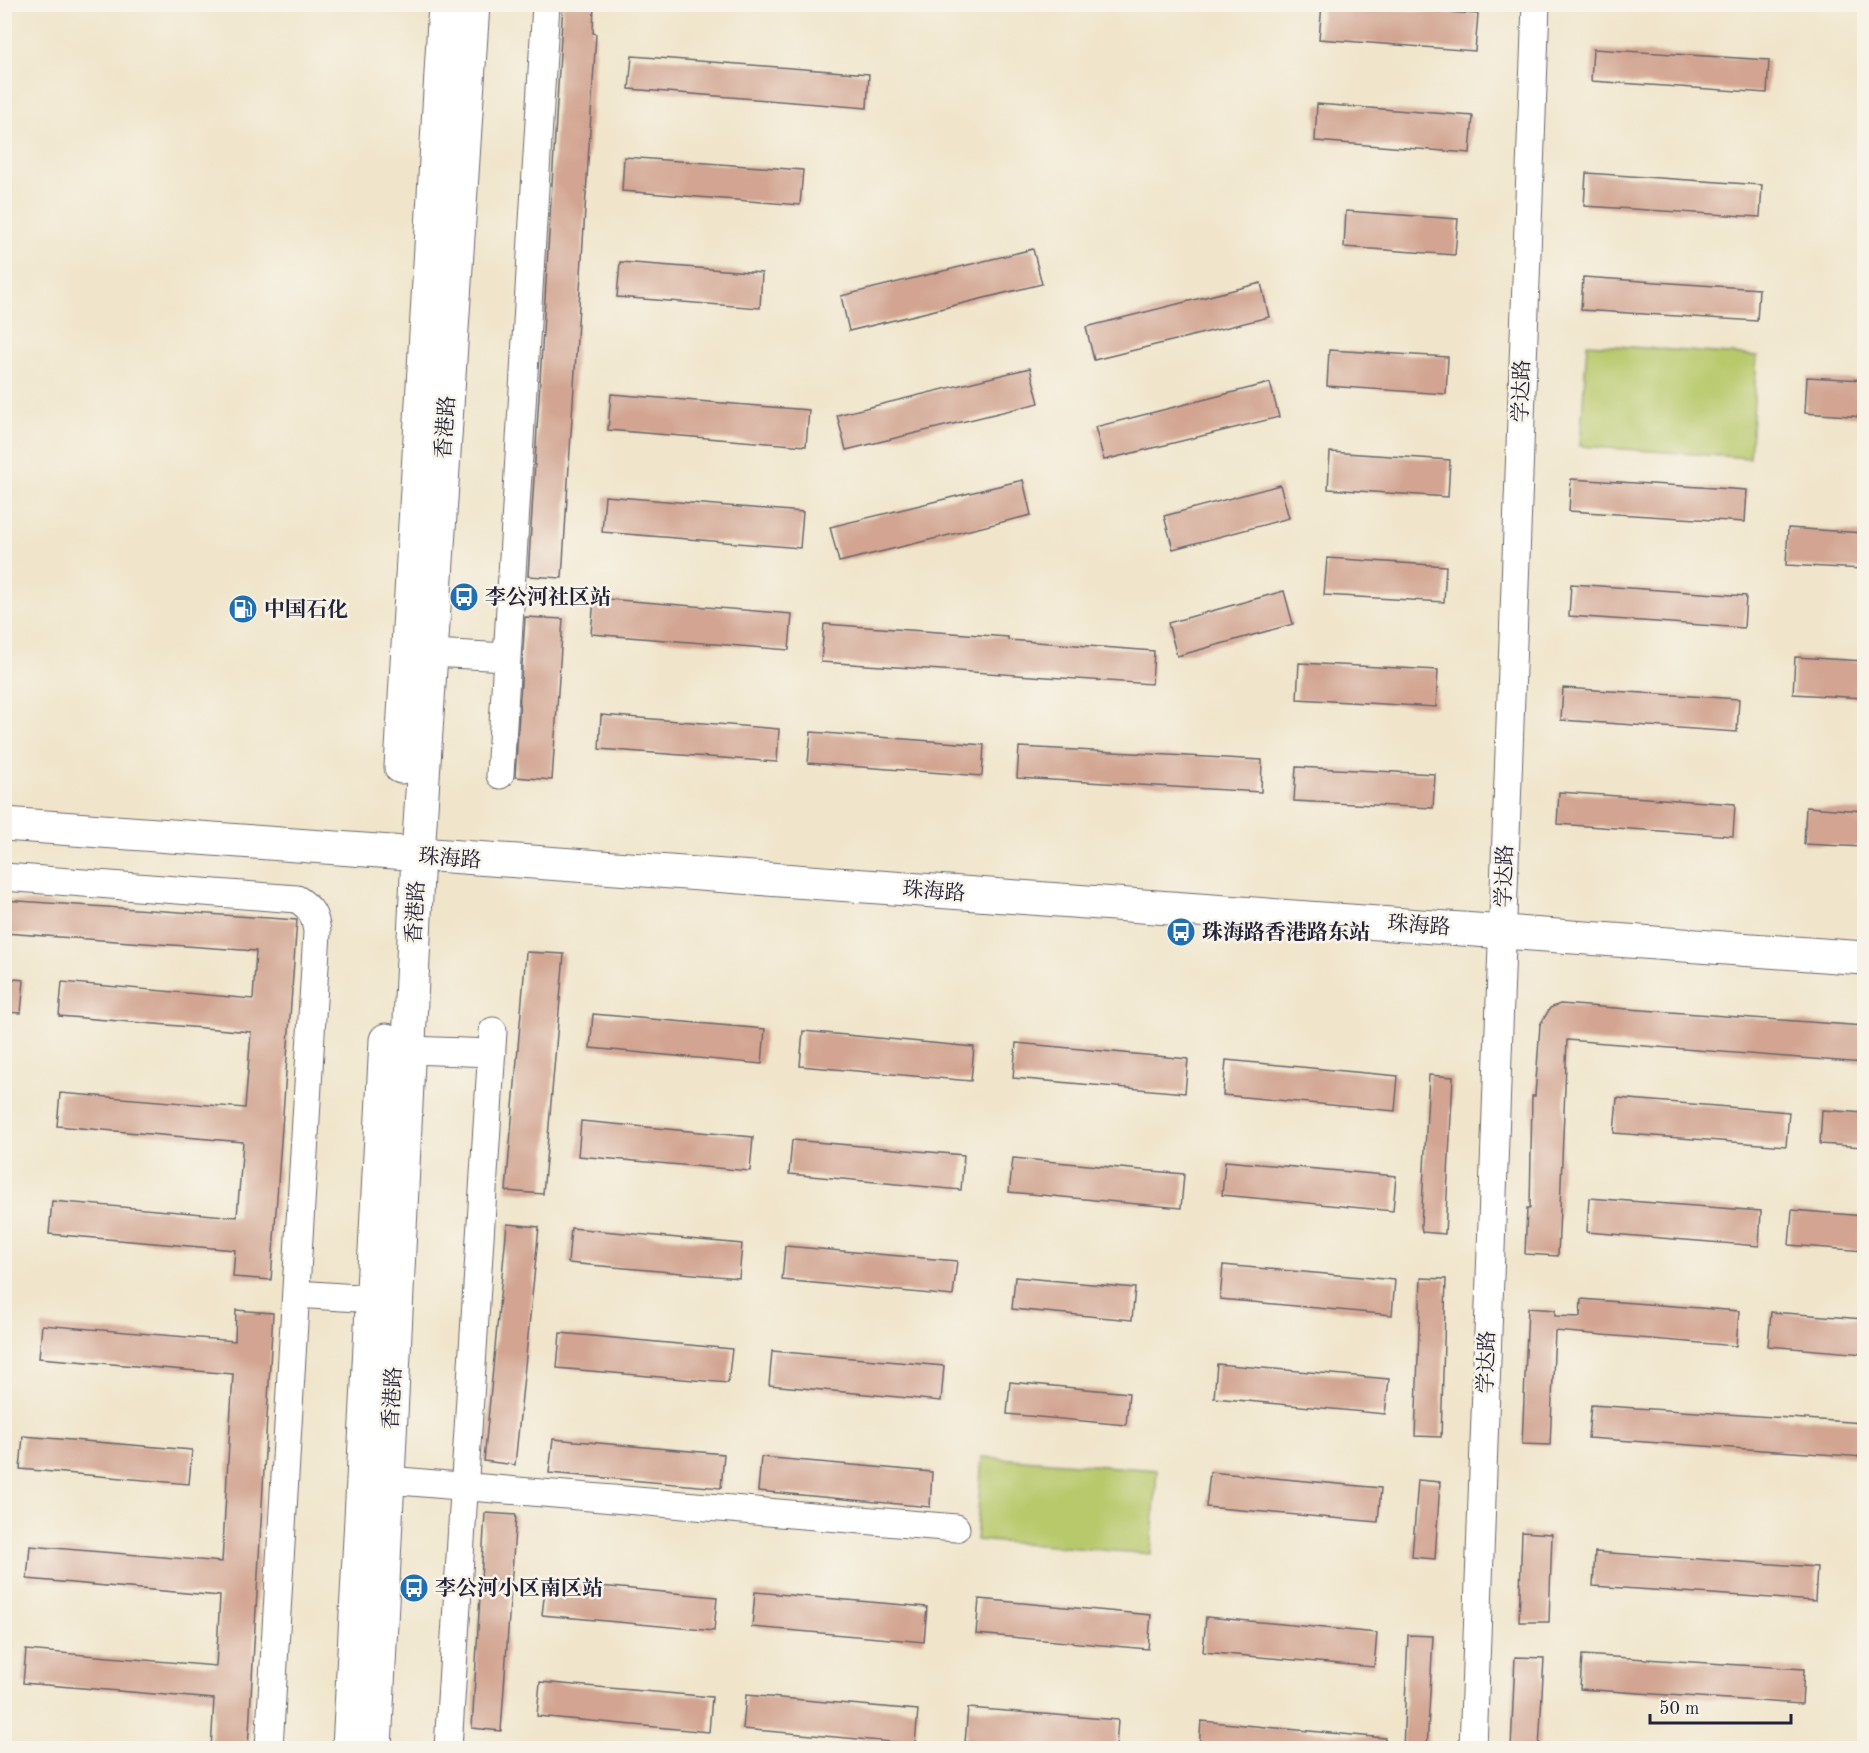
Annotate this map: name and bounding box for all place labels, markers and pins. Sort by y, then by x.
bus stop icon: 李公河社区站 [448,581,480,613]
place label: 李公河社区站 [485,585,611,609]
fuel station icon: 中国石化 [227,593,259,625]
place label: 中国石化 [264,598,348,621]
bus stop icon: 珠海路香港路东站 [1165,916,1197,948]
place label: 珠海路香港路东站 [1202,921,1370,944]
bus stop icon: 李公河小区南区站 [398,1572,430,1604]
place label: 李公河小区南区站 [435,1576,603,1600]

